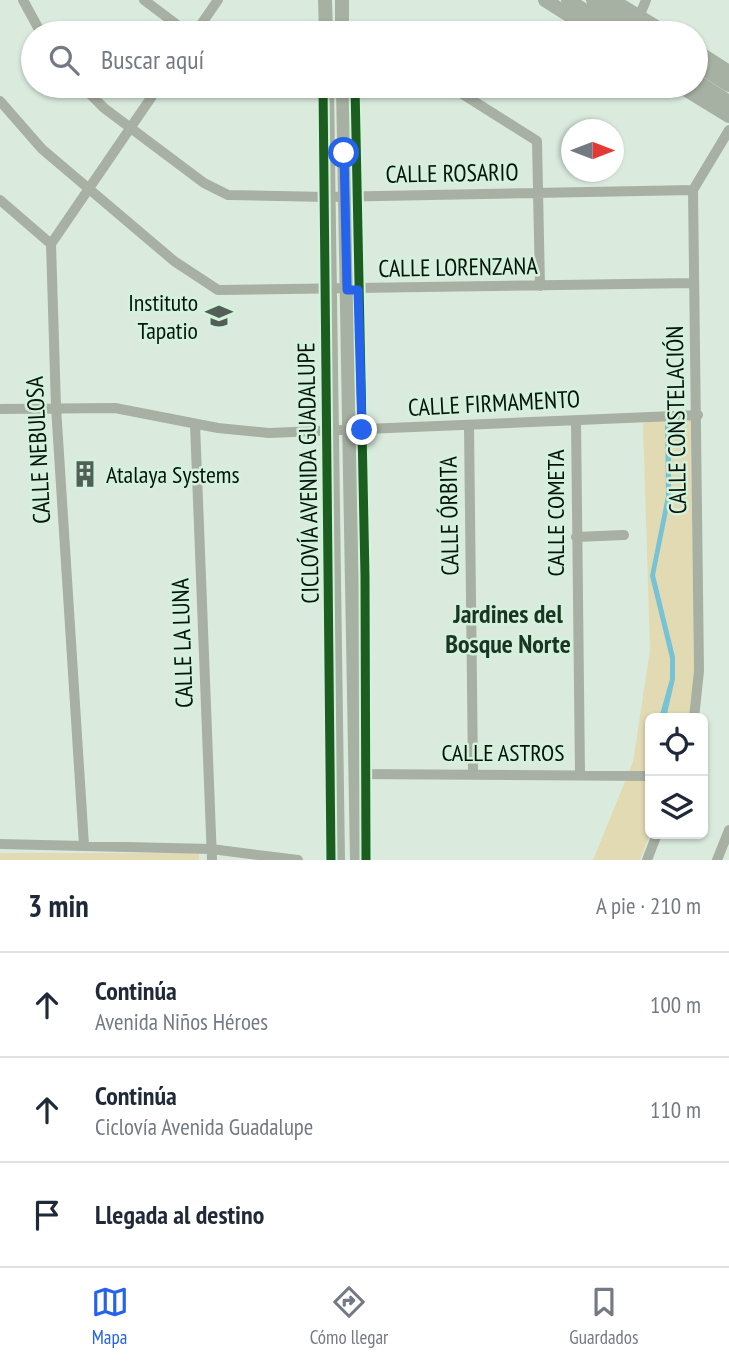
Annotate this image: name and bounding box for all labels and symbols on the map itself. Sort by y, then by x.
north arrow [561,119,624,182]
route start [328,137,359,168]
street label: CALLE ROSARIO [385,156,519,190]
street label: CALLE LORENZANA [378,250,539,284]
place label: Instituto Tapatio [128,287,198,346]
school or university icon: Instituto Tapatio [204,301,234,331]
street label: CALLE CONSTELACIÓN [659,325,693,515]
street label: CICLOVÍA AVENIDA GUADALUPE [290,342,326,604]
street label: CALLE NEBULOSA [19,375,57,524]
street label: CALLE FIRMAMENTO [407,383,581,423]
route end [346,414,377,445]
street label: CALLE COMETA [540,449,571,577]
street label: CALLE ÓRBITA [432,455,466,576]
building icon: Atalaya Systems [70,459,100,489]
place label: Atalaya Systems [106,459,240,490]
street label: CALLE LA LUNA [164,577,200,708]
district label: Jardines del Bosque Norte [445,597,571,660]
street label: CALLE ASTROS [441,737,565,768]

